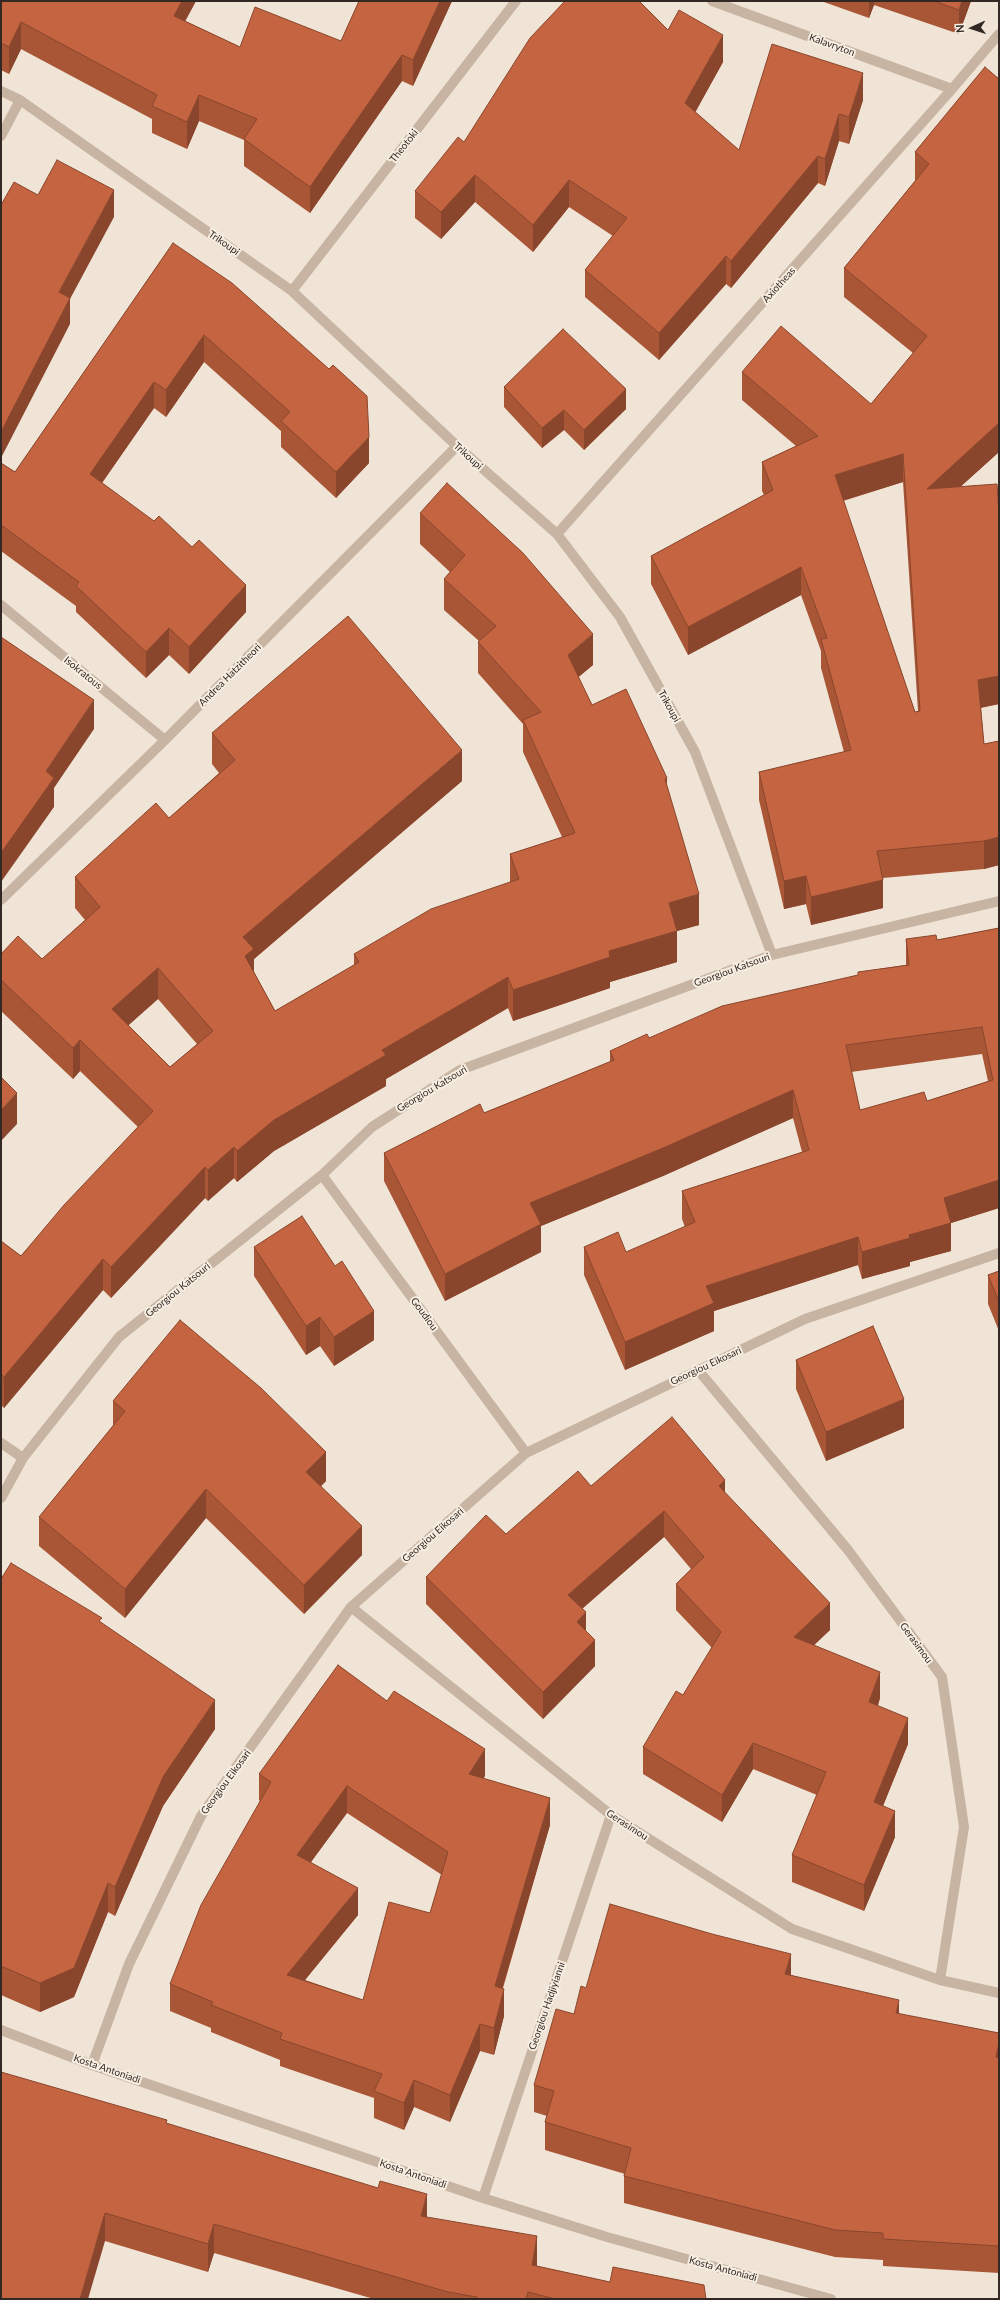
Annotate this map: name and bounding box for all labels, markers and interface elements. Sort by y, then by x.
north arrow [952,8,992,48]
text: N [953,24,966,33]
street label: Kalavryton [808,31,856,59]
street label: Theotoki [387,127,421,165]
street label: Trikoupi [206,228,242,258]
street label: Axiotheas [760,265,798,305]
street label: Trikoupi [451,440,485,472]
street label: Andrea Hatzitheori [196,641,264,709]
street label: Isokratous [62,654,104,692]
street label: Trikoupi [655,688,683,724]
street label: Georgiou Katsouri [692,951,772,989]
street label: Georgiou Katsouri [395,1063,469,1115]
street label: Georgiou Katsouri [143,1260,213,1320]
street label: Goudiou [408,1295,440,1333]
street label: Georgiou Eikosari [669,1344,743,1388]
street label: Georgiou Eikosari [400,1505,466,1565]
street label: Gerasimou [897,1620,935,1666]
street label: Georgiou Eikosari [198,1747,254,1817]
street label: Gerasimou [604,1807,650,1843]
street label: Georgiou Hadjiyianni [526,1961,568,2051]
street label: Kosta Antoniadi [72,2052,142,2086]
street label: Kosta Antoniadi [378,2157,448,2191]
street label: Kosta Antoniadi [688,2254,758,2284]

